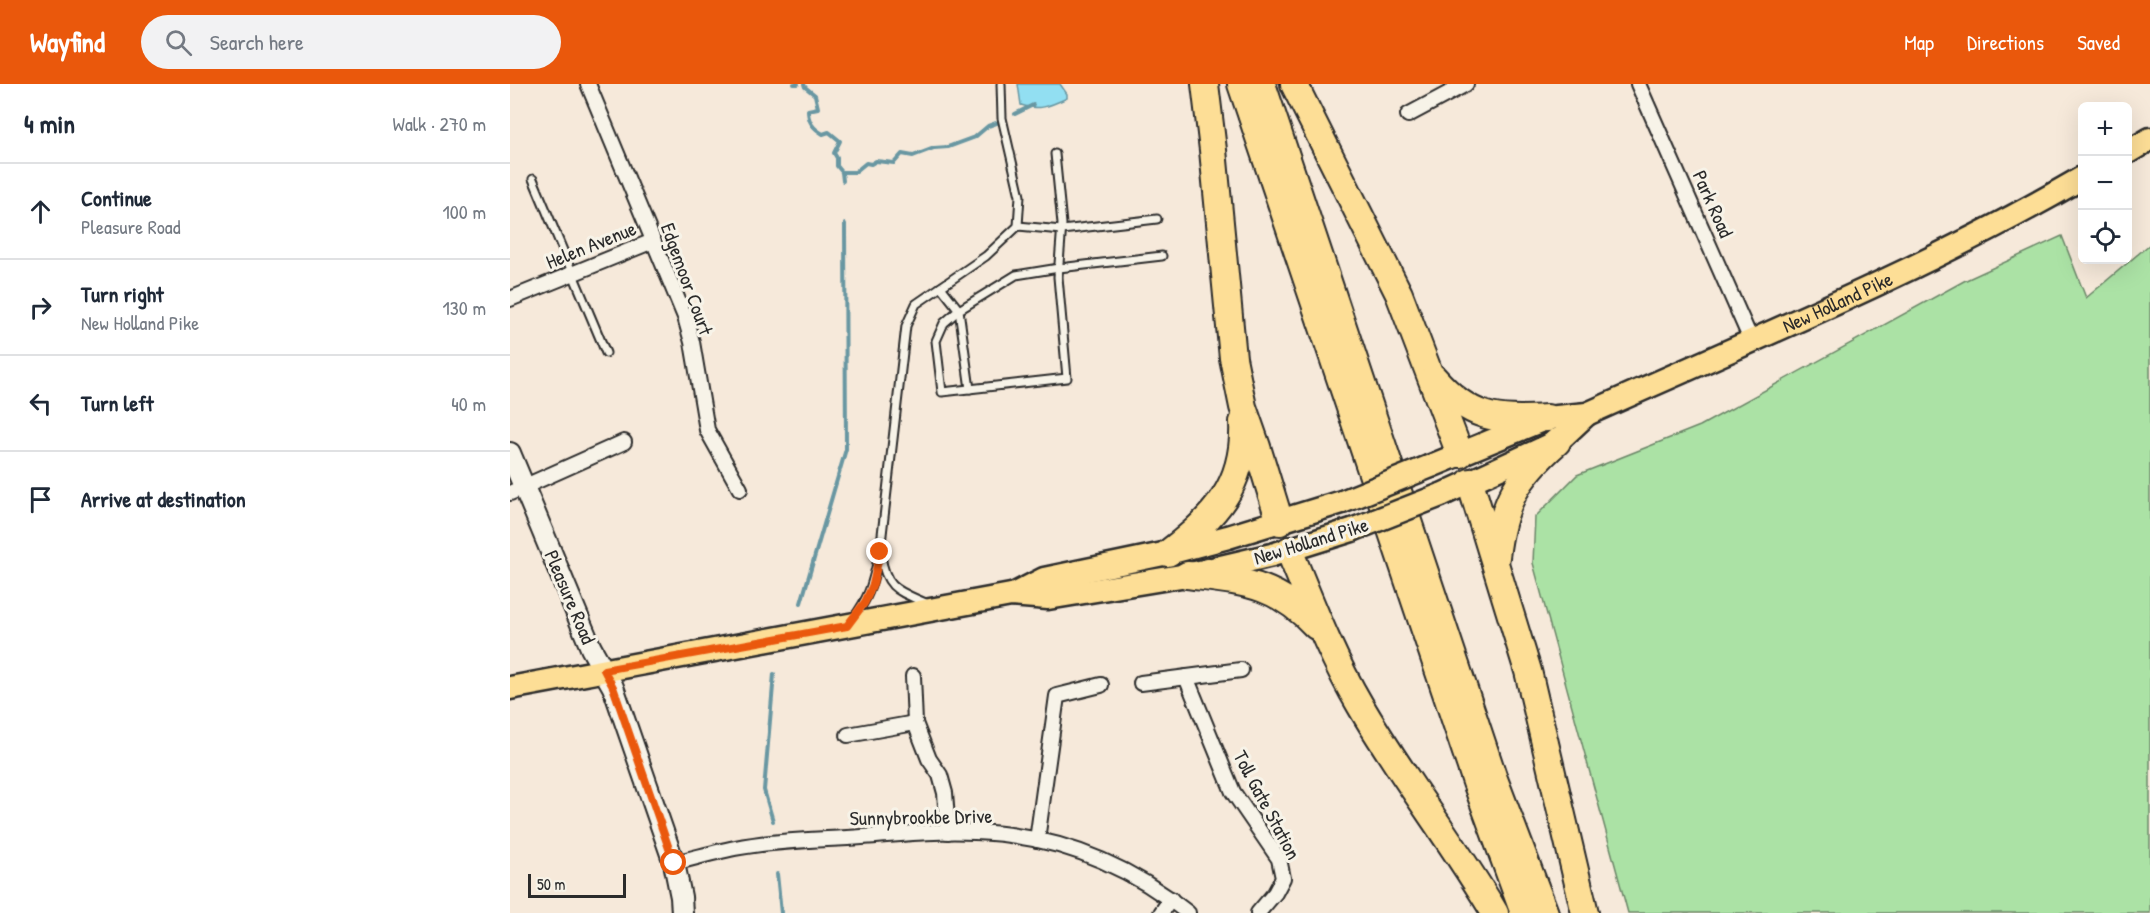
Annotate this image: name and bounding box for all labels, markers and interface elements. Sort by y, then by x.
search box [141,15,561,69]
text: Wayfind [30,23,105,61]
icon: search [162,26,195,59]
text: Search here [210,27,304,57]
text: Map [1904,28,1934,57]
text: Directions [1967,28,2044,57]
text: Saved [2077,28,2120,57]
map controls [2078,102,2132,264]
button: + [2078,102,2132,156]
text: 4 min [24,106,75,141]
text: Walk · 270 m [393,110,486,137]
button: − [2078,156,2132,210]
street label: Park Road [1687,166,1740,242]
text: Continue [81,183,152,213]
icon: ahead [24,195,57,228]
text: 100 m [443,198,486,225]
button: locate [2078,210,2132,264]
text: Pleasure Road [81,213,180,240]
street label: Helen Avenue [542,214,640,275]
street label: Edgemoor Court [655,219,721,340]
street label: New Holland Pike [1778,265,1897,339]
text: Turn right [81,279,164,309]
icon: right [24,291,57,324]
text: 130 m [443,294,486,321]
text: New Holland Pike [81,309,199,336]
icon: left [24,387,57,420]
text: Turn left [81,388,154,418]
text: 40 m [451,390,486,417]
icon: arrive [24,483,57,516]
text: Arrive at destination [81,484,246,514]
street label: New Holland Pike [1250,510,1371,571]
route end [866,538,892,564]
street label: Pleasure Road [539,546,602,648]
street label: Toll Gate Station [1227,745,1308,864]
street label: Sunnybrookbe Drive [850,802,993,831]
route start [660,849,686,875]
scale bar [528,871,626,898]
text: 50 m [537,873,566,895]

